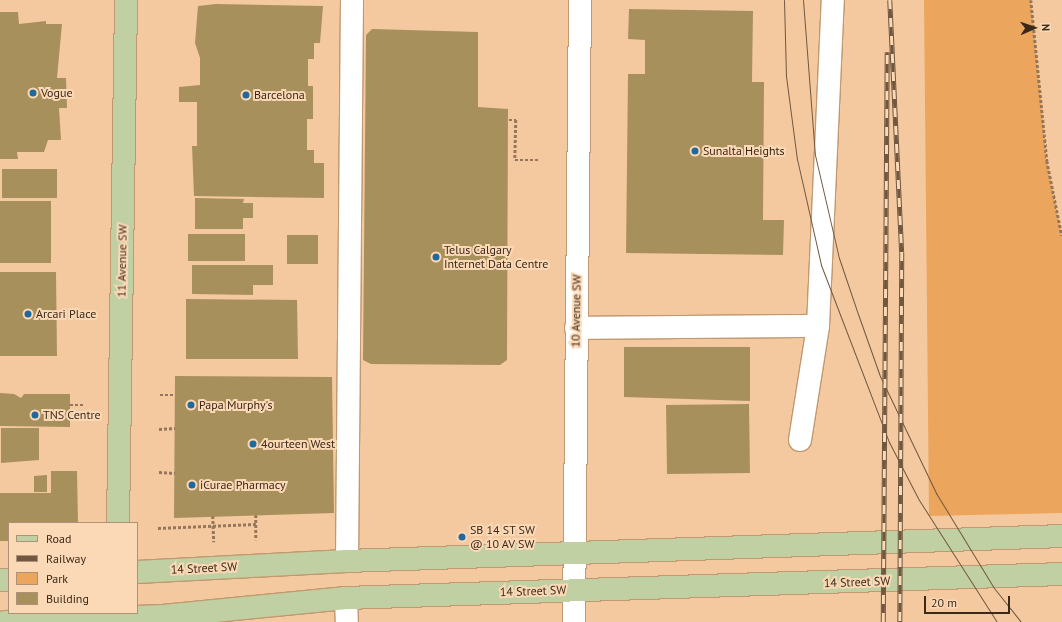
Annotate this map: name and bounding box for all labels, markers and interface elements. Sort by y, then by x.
north arrow [1014,8,1054,48]
text: N [1039,24,1053,31]
place label: Vogue [41,86,73,100]
marker: Vogue [28,88,38,98]
place label: Barcelona [254,88,305,102]
marker: Barcelona [241,90,251,100]
place label: Sunalta Heights [703,144,785,158]
marker: Sunalta Heights [690,146,700,156]
street label: 11 Avenue SW [114,224,130,298]
place label: Telus Calgary Internet Data Centre [444,243,548,271]
marker: Telus Calgary Internet Data Centre [431,252,441,262]
street label: 10 Avenue SW [568,274,584,348]
place label: Arcari Place [36,307,96,321]
marker: Arcari Place [23,309,33,319]
place label: Papa Murphy's [199,398,272,412]
marker: Papa Murphy's [186,400,196,410]
place label: TNS Centre [43,408,101,422]
marker: TNS Centre [30,410,40,420]
place label: 4ourteen West [261,437,335,451]
marker: 4ourteen West [248,439,258,449]
place label: iCurae Pharmacy [200,478,286,492]
marker: iCurae Pharmacy [187,480,197,490]
legend [8,522,138,614]
place label: SB 14 ST SW @ 10 AV SW [470,523,535,551]
text: Road [46,531,71,546]
marker: SB 14 ST SW @ 10 AV SW [457,532,467,542]
text: Railway [46,551,86,566]
street label: 14 Street SW [170,559,238,577]
text: Park [46,571,68,586]
street label: 14 Street SW [824,574,890,590]
street label: 14 Street SW [500,583,566,599]
scale bar [926,588,1012,614]
text: Building [46,591,89,606]
text: 20 m [931,595,957,610]

